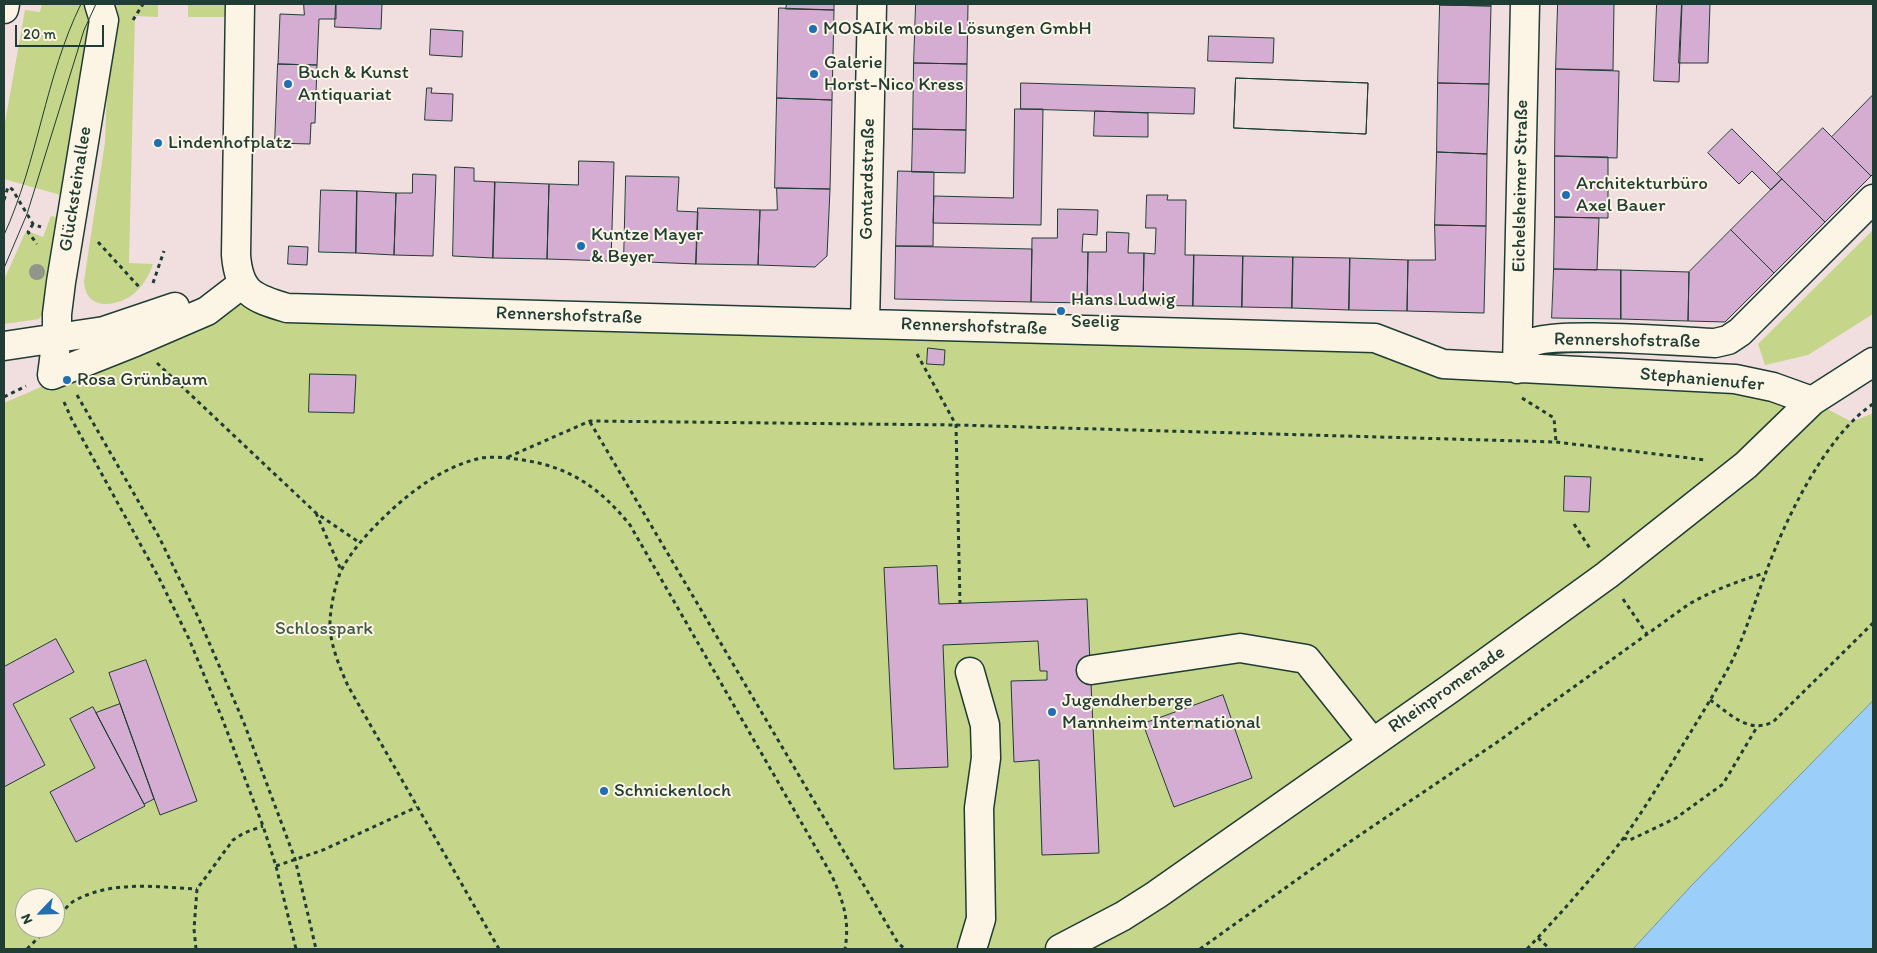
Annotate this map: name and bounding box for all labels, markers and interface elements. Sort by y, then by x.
scale bar [18,15,106,47]
place label: MOSAIK mobile Lösungen GmbH [823,18,1092,40]
marker: MOSAIK mobile Lösungen GmbH [807,23,819,35]
text: 20 m [23,25,56,43]
place label: Galerie Horst-Nico Kress [824,52,964,96]
place label: Buch & Kunst Antiquariat [298,62,409,106]
marker: Galerie Horst-Nico Kress [808,68,820,80]
marker: Buch & Kunst Antiquariat [282,78,294,90]
street label: Eichelsheimer Straße [1508,99,1534,273]
street label: Gontardstraße [856,118,880,240]
street label: Glücksteinallee [55,125,97,253]
place label: Lindenhofplatz [168,132,291,154]
marker: Lindenhofplatz [152,137,164,149]
place label: Architekturbüro Axel Bauer [1576,173,1708,217]
marker: Architekturbüro Axel Bauer [1560,189,1572,201]
place label: Kuntze Mayer & Beyer [591,224,703,268]
marker: Kuntze Mayer & Beyer [575,240,587,252]
place label: Hans Ludwig Seelig [1071,289,1175,333]
street label: Rennershofstraße [495,302,643,330]
marker: Hans Ludwig Seelig [1055,305,1067,317]
street label: Rennershofstraße [900,313,1048,341]
street label: Rennershofstraße [1554,328,1700,354]
street label: Stephanienufer [1639,363,1765,397]
place label: Rosa Grünbaum [77,369,208,391]
marker: Rosa Grünbaum [61,374,73,386]
park label: Schlosspark [275,618,373,640]
street label: Rheinpromenade [1384,641,1510,739]
place label: Jugendherberge Mannheim International [1062,690,1261,734]
marker: Jugendherberge Mannheim International [1046,706,1058,718]
place label: Schnickenloch [614,780,731,802]
marker: Schnickenloch [598,785,610,797]
north arrow [15,888,65,938]
text: N [17,911,36,927]

